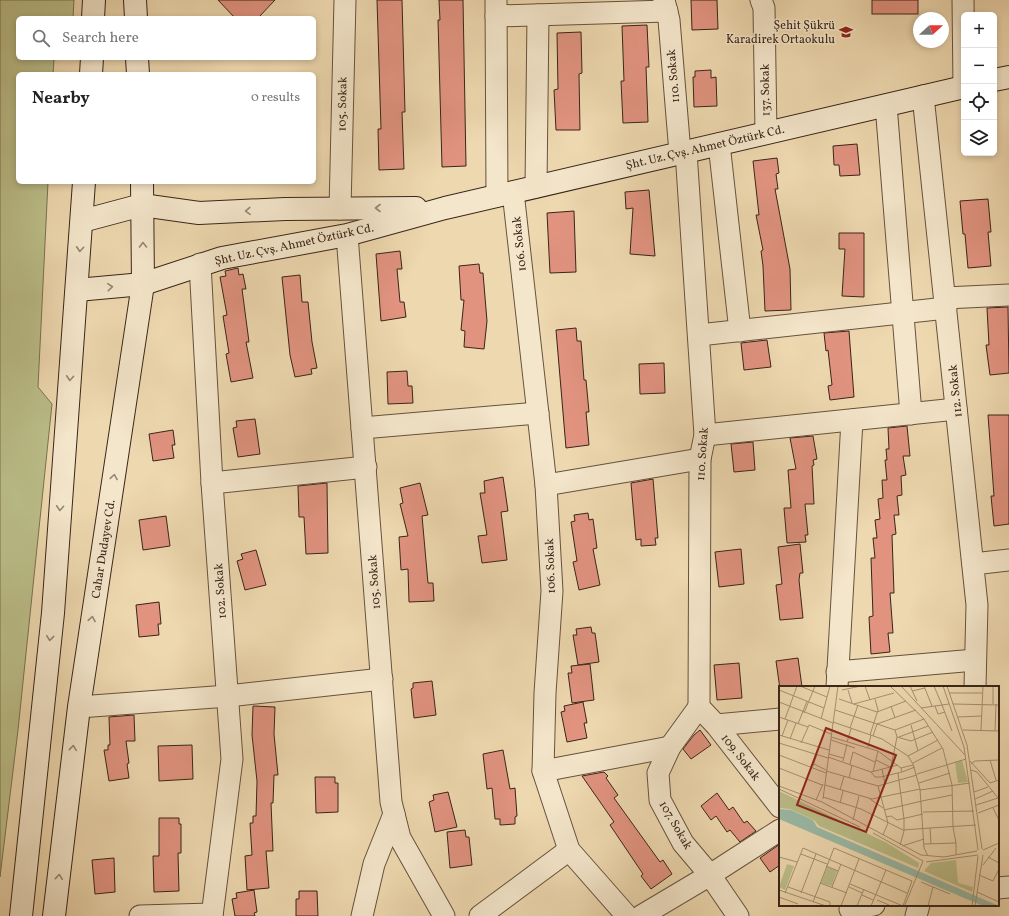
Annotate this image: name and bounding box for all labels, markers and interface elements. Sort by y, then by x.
north arrow [913,12,949,48]
map controls [961,12,997,156]
button: + [961,12,997,48]
search box [16,16,316,60]
place label: Şehit Şükrü Karadirek Ortaokulu [726,18,835,48]
school or university icon: Şehit Şükrü Karadirek Ortaokulu [838,24,854,40]
icon: search [30,27,52,49]
text: Search here [62,28,139,49]
street label: 110. Sokak [664,48,684,103]
button: − [961,48,997,84]
street label: 137. Sokak [758,63,774,116]
street label: 105. Sokak [335,76,351,132]
button: locate [961,84,997,120]
text: Nearby [32,87,90,110]
text: 0 results [251,89,300,107]
button: layers [961,120,997,156]
street label: Şht. Uz. Çvş. Ahmet Öztürk Cd. [624,121,786,174]
one-way arrow [375,204,381,212]
one-way arrow [245,206,251,215]
street label: 106. Sokak [509,215,531,272]
street label: Şht. Uz. Çvş. Ahmet Öztürk Cd. [213,219,375,270]
one-way arrow [139,242,147,248]
one-way arrow [75,246,84,252]
one-way arrow [107,283,113,292]
street label: 112. Sokak [945,363,967,418]
one-way arrow [66,375,75,381]
street label: 110. Sokak [693,426,713,481]
one-way arrow [109,474,118,480]
street label: Cahar Dudayev Cd. [88,498,120,600]
one-way arrow [56,505,65,511]
street label: 106. Sokak [542,538,560,594]
street label: 105. Sokak [365,554,385,610]
street label: 102. Sokak [211,562,231,619]
one-way arrow [87,616,96,623]
one-way arrow [46,635,55,641]
inset map [779,686,999,906]
street label: 109. Sokak [717,731,764,785]
one-way arrow [69,745,78,751]
street label: 107. Sokak [655,798,696,853]
one-way arrow [54,874,63,880]

